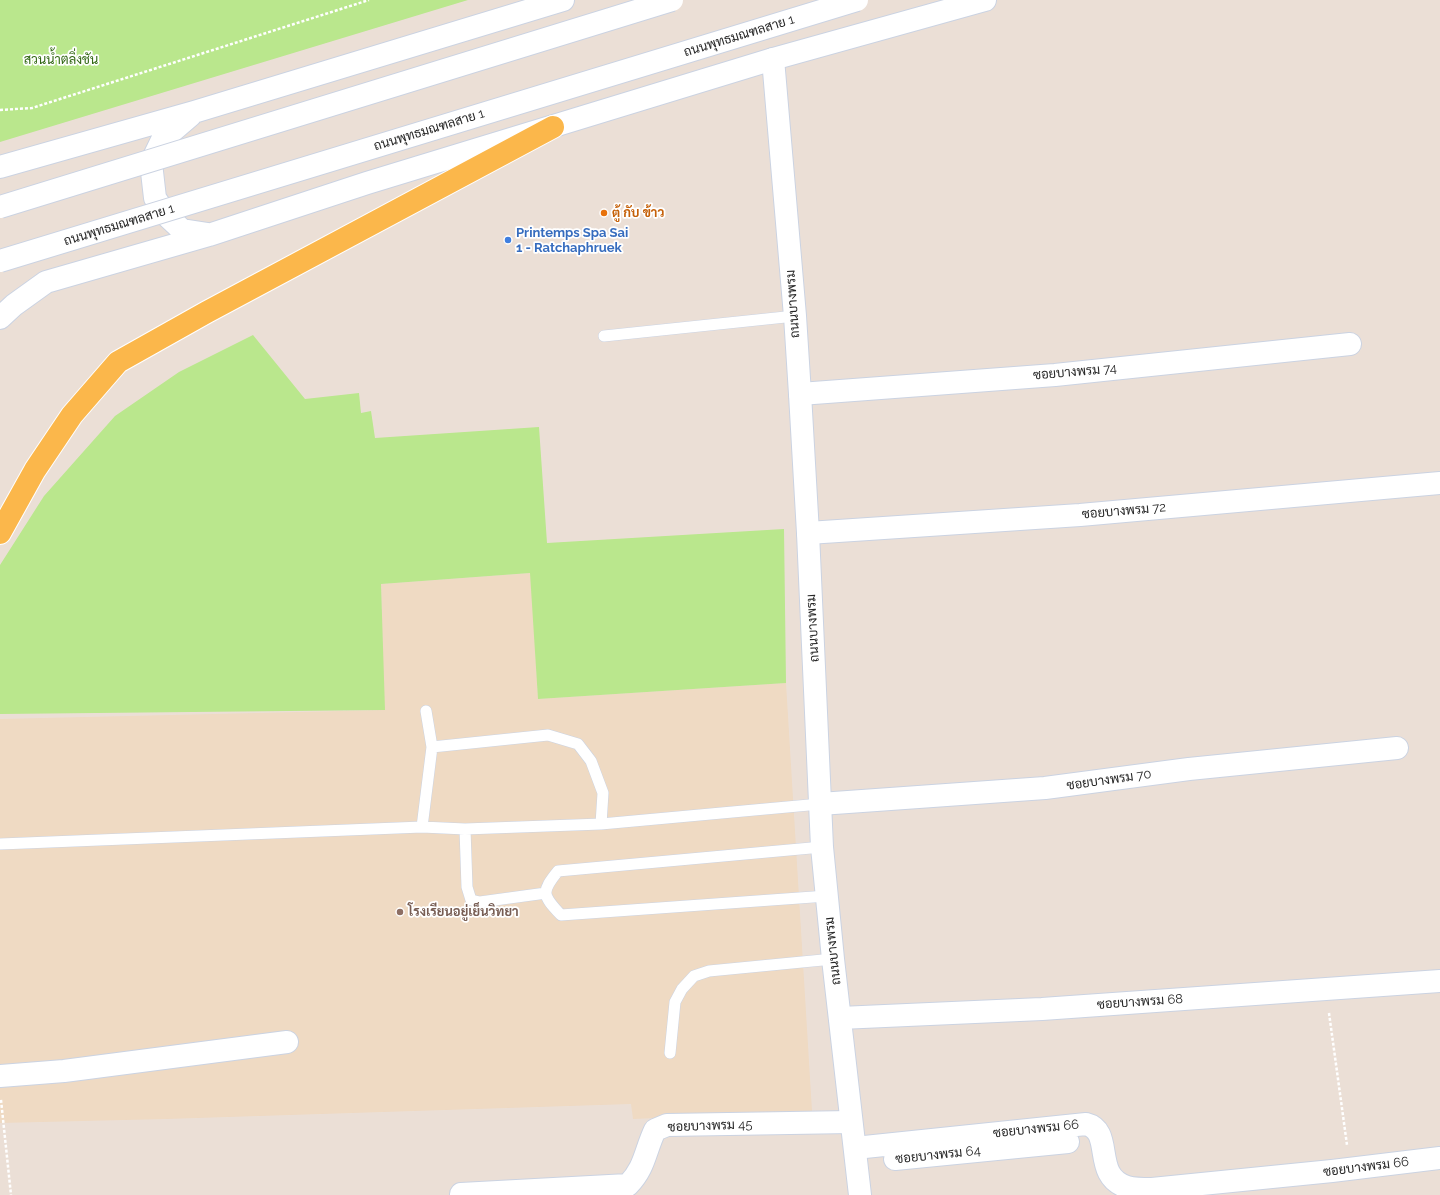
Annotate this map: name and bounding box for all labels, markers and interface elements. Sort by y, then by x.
street label: ถนนพุทธมณฑลสาย 1 [682,12,796,60]
park label: สวนน้ำตลิ่งชัน [24,52,98,68]
street label: ถนนพุทธมณฑลสาย 1 [372,106,486,154]
street label: ถนนพุทธมณฑลสาย 1 [62,201,176,249]
place label: ตู้ กับ ข้าว [612,205,664,221]
marker: ตู้ กับ ข้าว [599,208,609,218]
place label: Printemps Spa Sai 1 - Ratchaphruek [516,225,628,256]
marker: Printemps Spa Sai 1 - Ratchaphruek [503,235,513,245]
street label: ถนนบางพรม [783,269,803,339]
street label: ซอยบางพรม 74 [1032,361,1118,383]
street label: ซอยบางพรม 72 [1081,500,1167,522]
street label: ถนนบางพรม [803,593,823,663]
street label: ซอยบางพรม 70 [1066,766,1152,794]
place label: โรงเรียนอยู่เย็นวิทยา [408,904,519,920]
marker: โรงเรียนอยู่เย็นวิทยา [395,907,405,917]
street label: ถนนบางพรม [822,916,844,986]
street label: ซอยบางพรม 68 [1096,991,1184,1013]
street label: ซอยบางพรม 45 [667,1117,753,1135]
street label: ซอยบางพรม 66 [992,1117,1080,1141]
street label: ซอยบางพรม 64 [895,1143,981,1167]
street label: ซอยบางพรม 66 [1322,1154,1410,1180]

